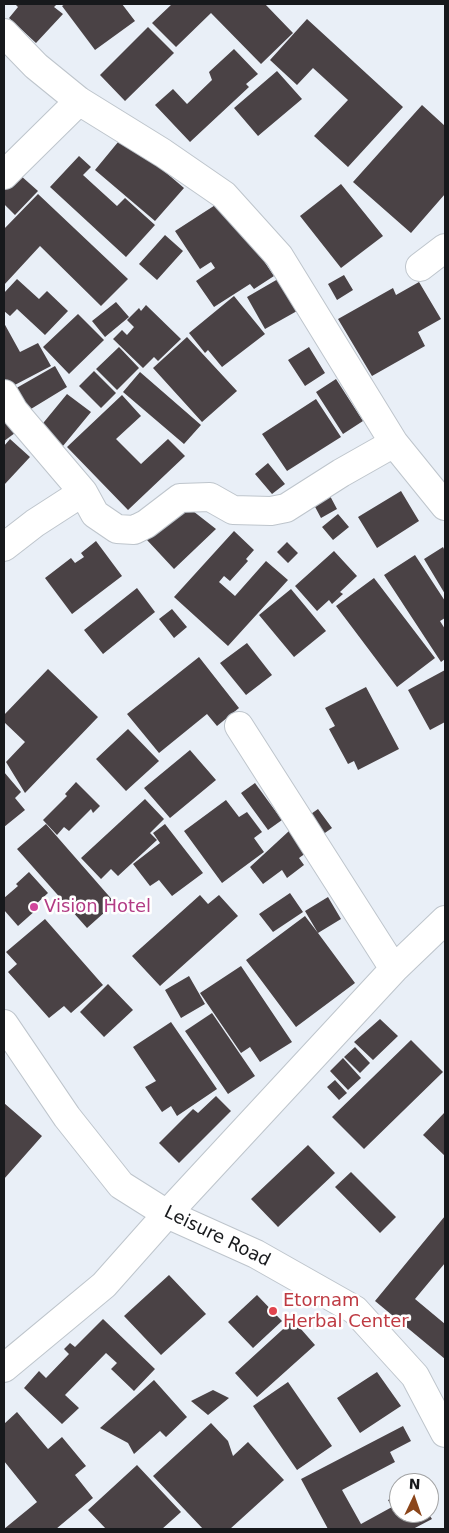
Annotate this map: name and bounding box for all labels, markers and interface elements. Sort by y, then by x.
place label: Vision Hotel [44,896,151,918]
marker: Vision Hotel [28,901,40,913]
street label: Leisure Road [160,1202,274,1272]
place label: Etornam Herbal Center [283,1290,409,1332]
marker: Etornam Herbal Center [267,1305,279,1317]
north arrow [389,1473,439,1523]
text: N [408,1476,421,1492]

